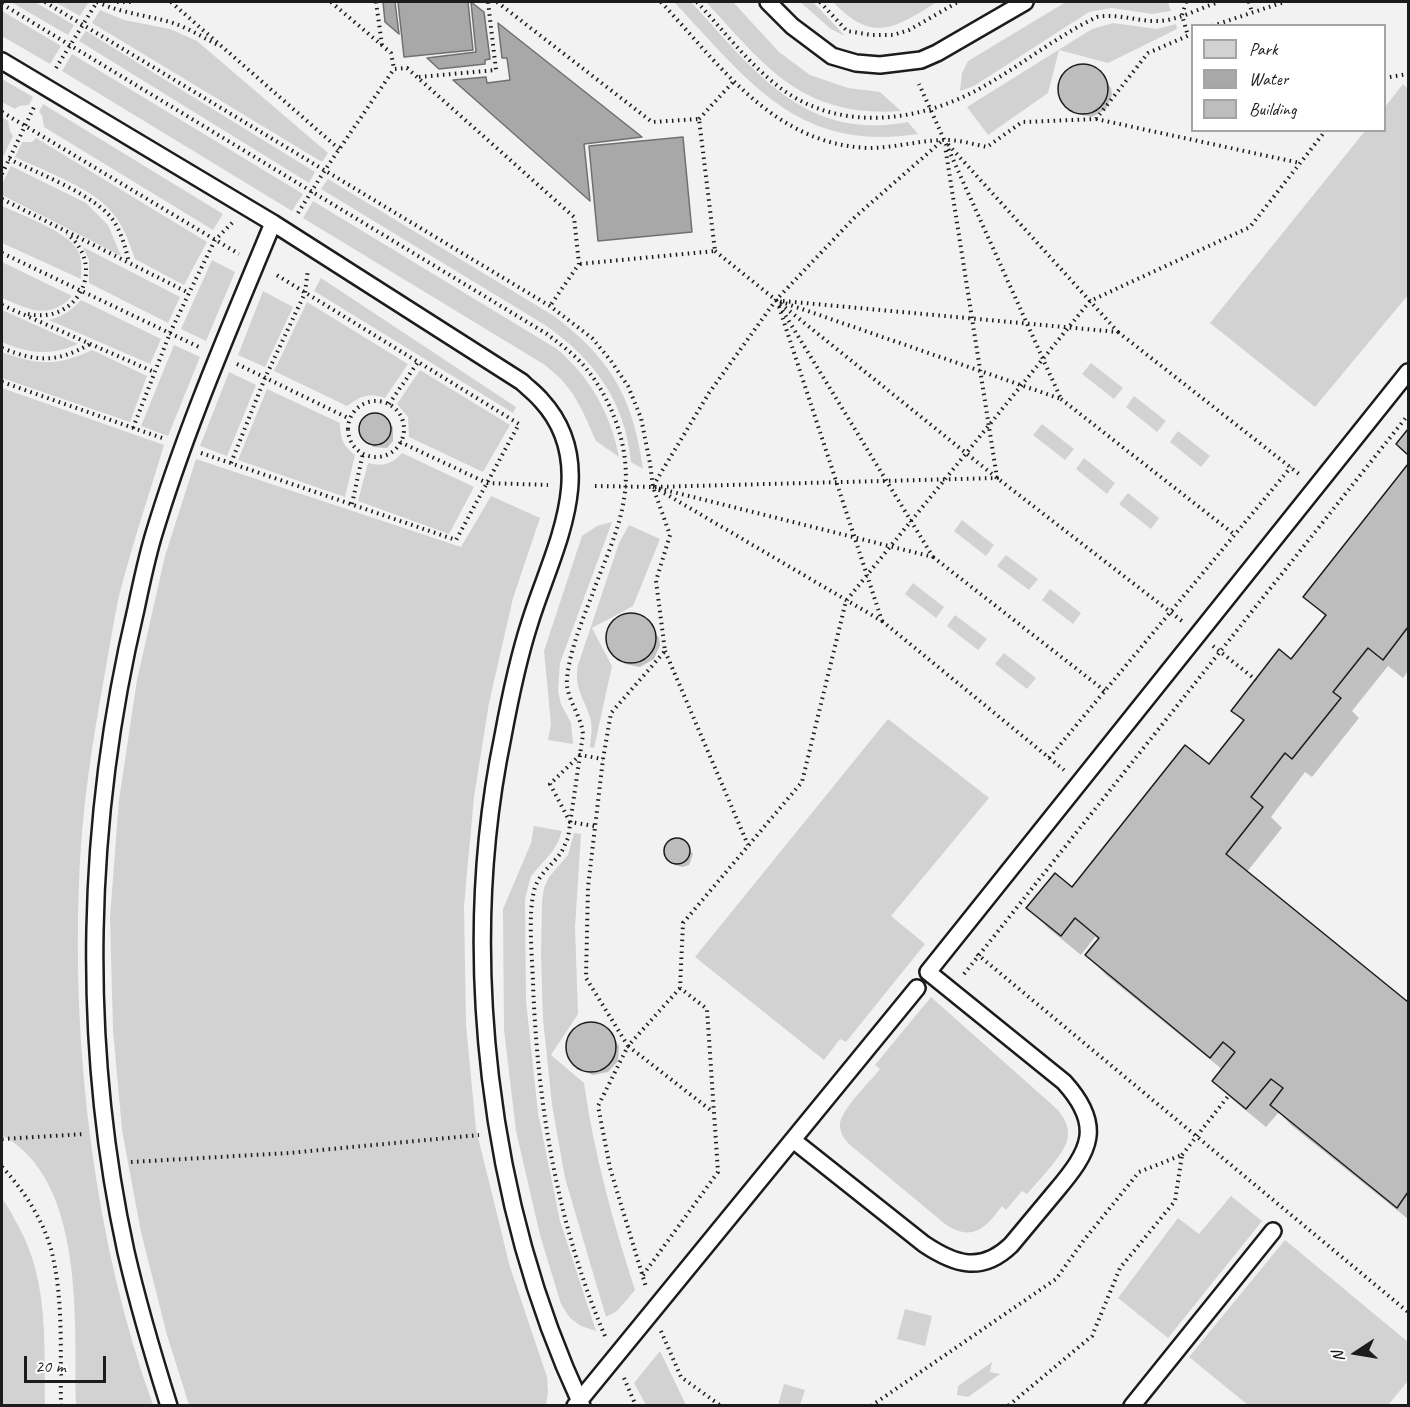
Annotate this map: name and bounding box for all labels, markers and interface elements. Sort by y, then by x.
legend [1191,24,1386,132]
text: Park [1249,38,1278,60]
text: Water [1249,68,1288,90]
text: Building [1249,98,1296,120]
north arrow [1326,1323,1386,1383]
scale bar [27,1344,110,1382]
text: N [1328,1350,1349,1364]
text: 20 m [35,1355,66,1377]

